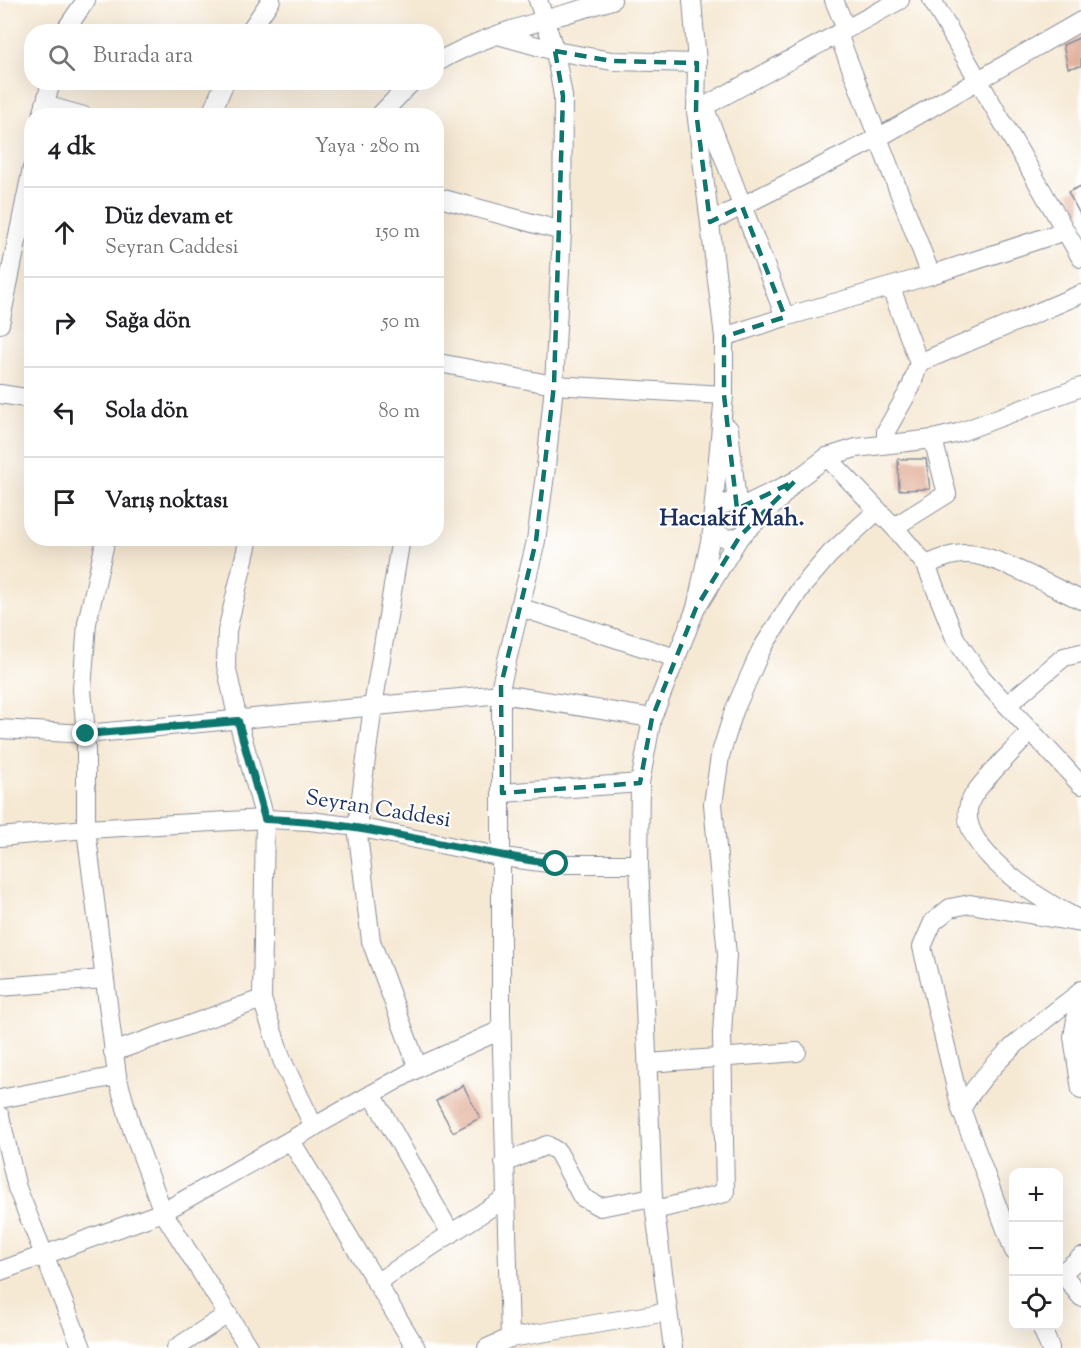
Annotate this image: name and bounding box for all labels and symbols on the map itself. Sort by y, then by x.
district label: Hacıakif Mah. [660,502,804,536]
route end [72,720,98,746]
street label: Seyran Caddesi [303,783,453,837]
route start [542,850,568,876]

